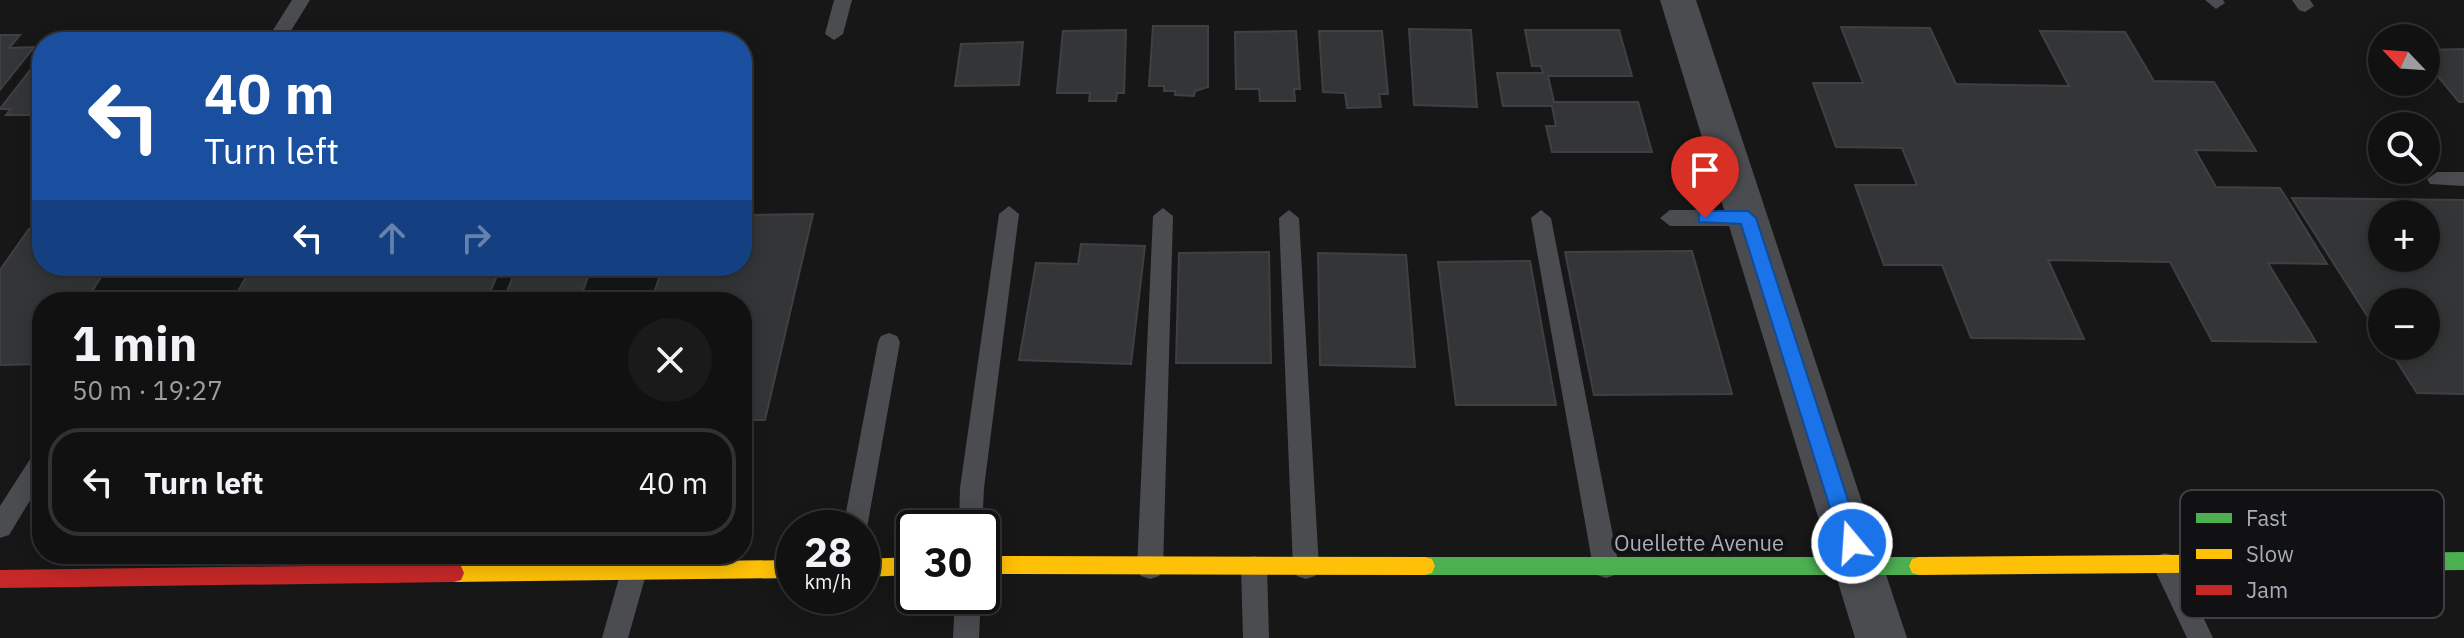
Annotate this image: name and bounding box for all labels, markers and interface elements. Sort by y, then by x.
north arrow [2368,24,2440,96]
map controls [2368,24,2440,360]
text: 40 m [204,57,334,129]
icon: left [72,64,176,168]
button: search [2368,112,2440,184]
text: Turn left [204,127,339,174]
pin [1671,136,1739,218]
icon: arrive [1683,148,1727,192]
button: + [2368,200,2440,272]
icon: left [286,216,330,260]
icon: ahead [370,216,414,260]
icon: right [454,216,498,260]
button: − [2368,288,2440,360]
text: 1 min [72,312,197,374]
button: close [628,318,712,402]
text: 50 m · 19:27 [72,373,223,407]
icon: left [76,460,120,504]
text: Turn left [144,463,263,502]
text: 40 m [639,463,708,502]
legend [2180,490,2444,618]
position arrow [1810,501,1894,585]
text: Fast [2246,503,2287,532]
speed limit sign: 30 [896,510,1000,614]
text: 28 [804,526,852,578]
street label: Ouellette Avenue [1614,528,1784,557]
text: Slow [2246,539,2294,568]
text: km/h [804,568,852,595]
text: Jam [2246,575,2288,604]

